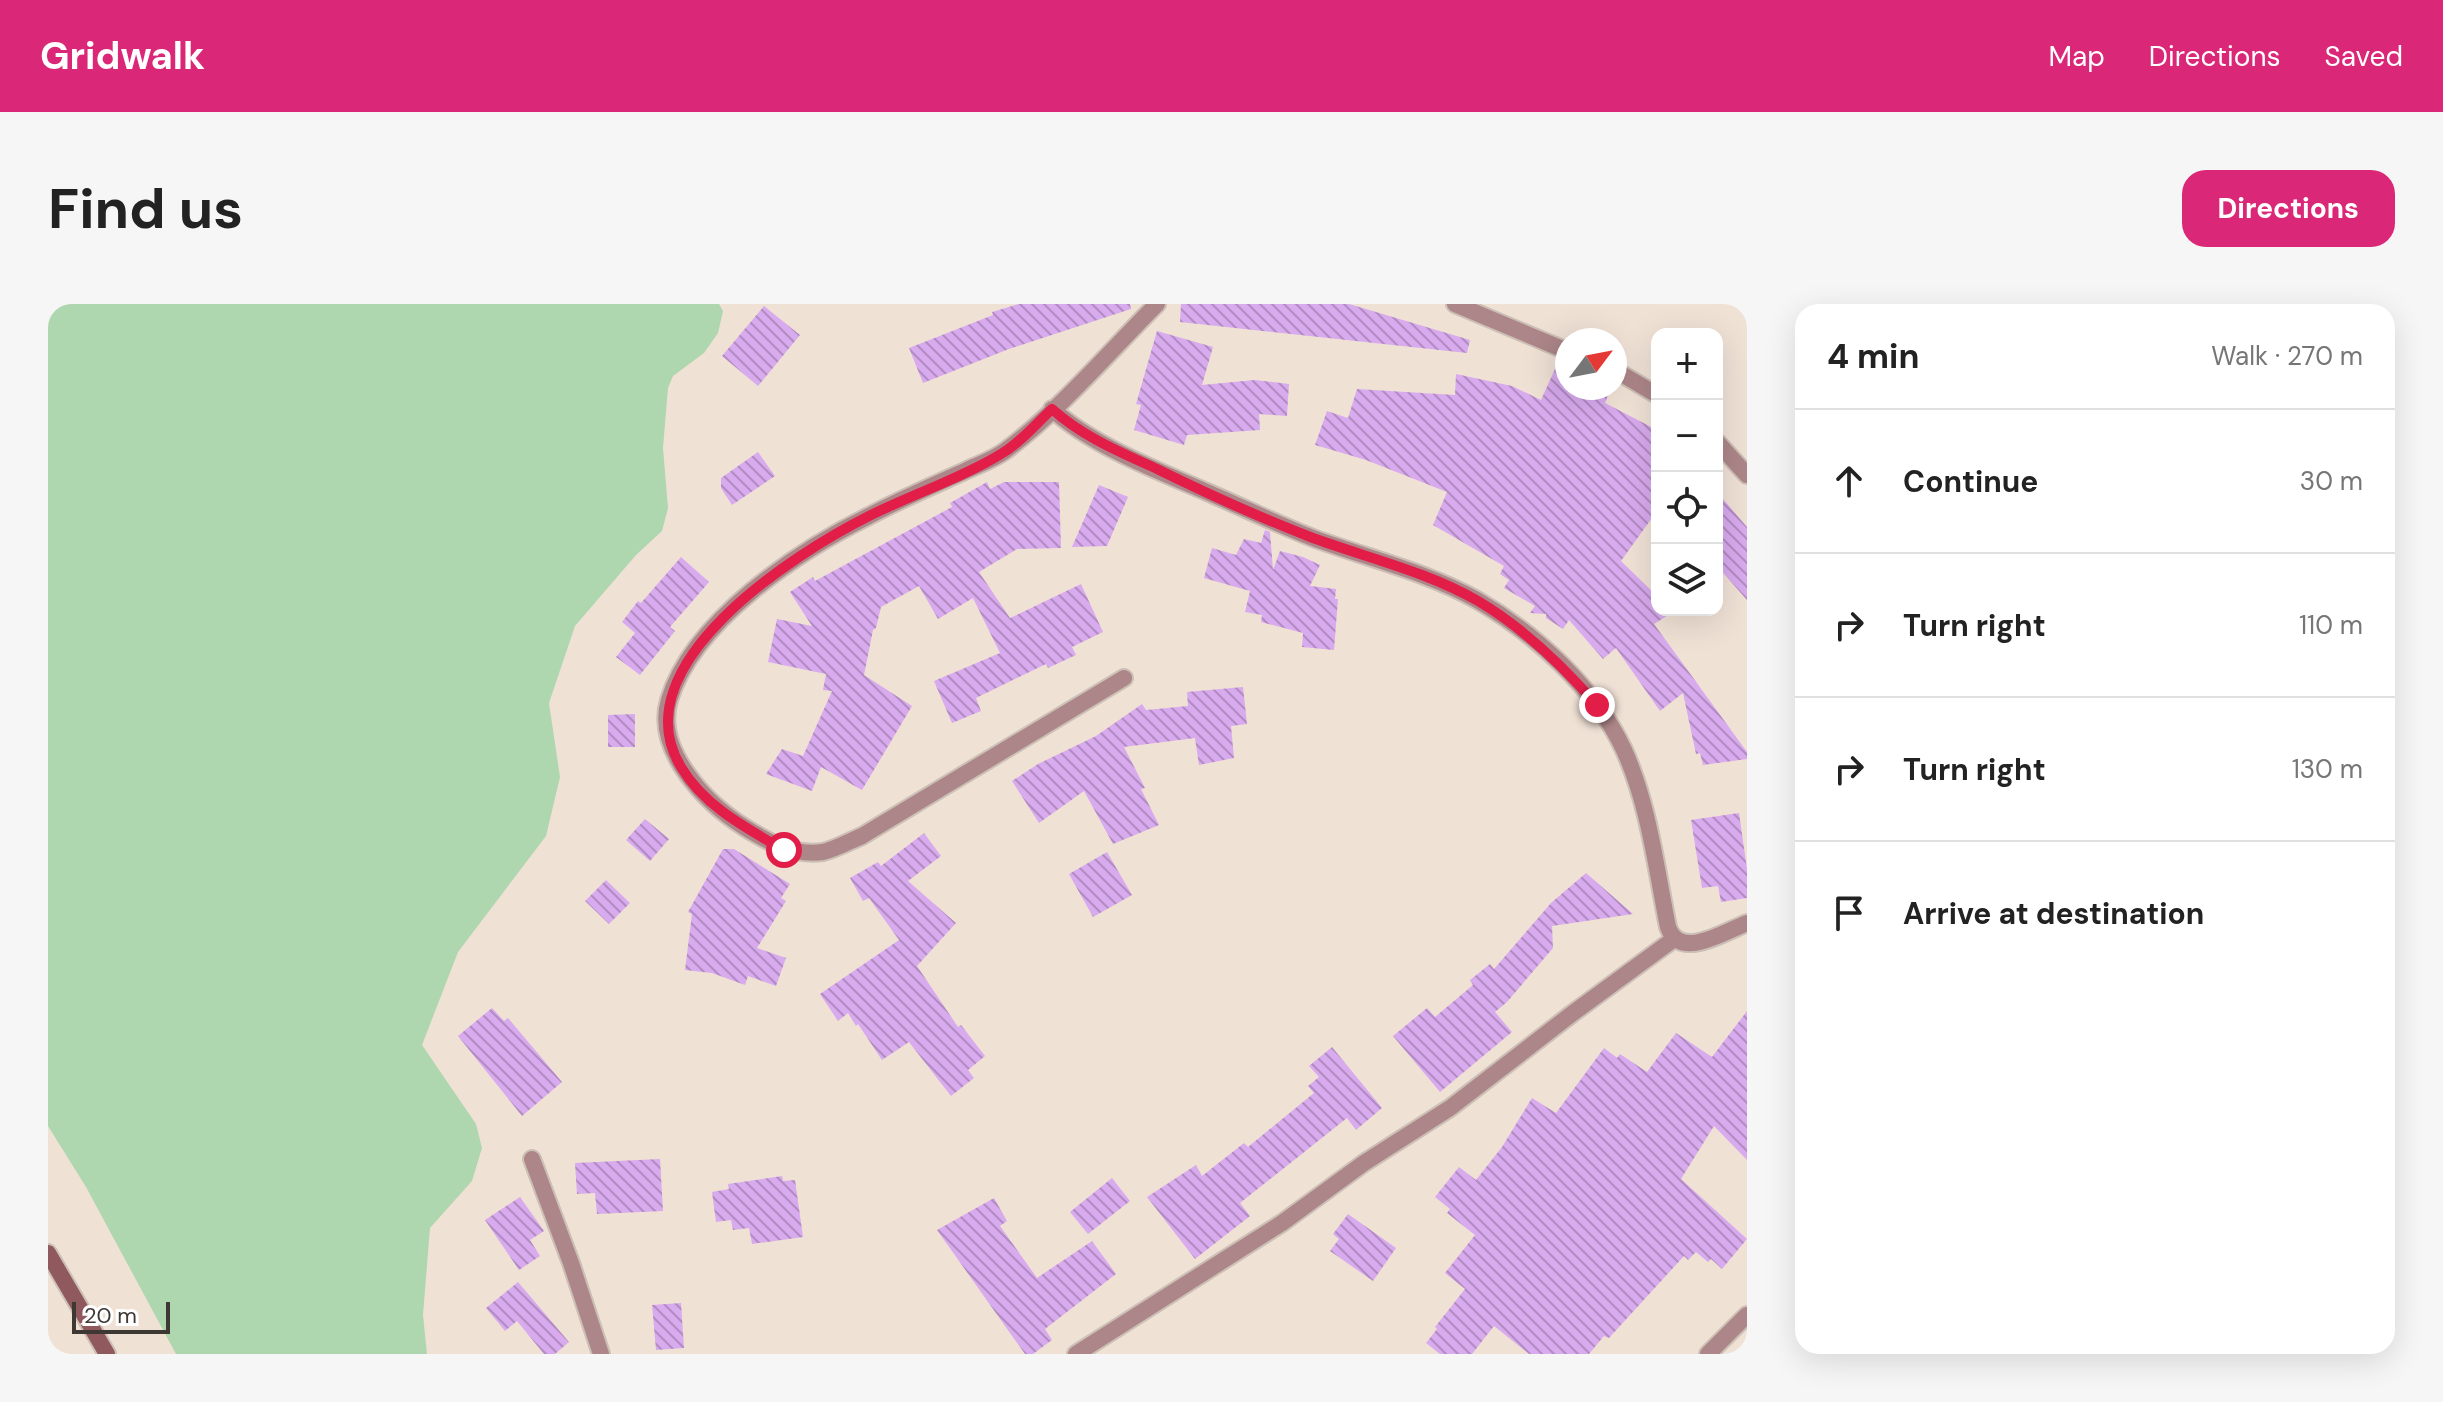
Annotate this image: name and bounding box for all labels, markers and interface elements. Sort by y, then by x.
text: Gridwalk [40,31,205,81]
text: Map [2048,38,2105,75]
text: Directions [2149,38,2281,75]
text: Saved [2325,38,2403,75]
button: Directions [2182,170,2395,247]
text: Find us [48,172,243,245]
north arrow [1555,328,1627,400]
map controls [1651,328,1723,616]
button: + [1651,328,1723,400]
text: 4 min [1827,334,1919,379]
text: Walk · 270 m [2211,339,2363,373]
button: − [1651,400,1723,472]
icon: ahead [1827,459,1871,503]
text: Continue [1903,462,2038,501]
text: 30 m [2300,464,2363,498]
button: locate [1651,472,1723,544]
button: layers [1651,544,1723,616]
icon: right [1827,603,1871,647]
text: Turn right [1903,606,2046,645]
text: 110 m [2299,608,2363,642]
route end [1579,687,1615,723]
icon: right [1827,747,1871,791]
text: Turn right [1903,750,2046,789]
text: 130 m [2292,752,2363,786]
route start [766,832,802,868]
icon: arrive [1827,891,1871,935]
text: Arrive at destination [1903,894,2204,933]
scale bar [72,1298,170,1334]
text: 20 m [84,1301,137,1330]

